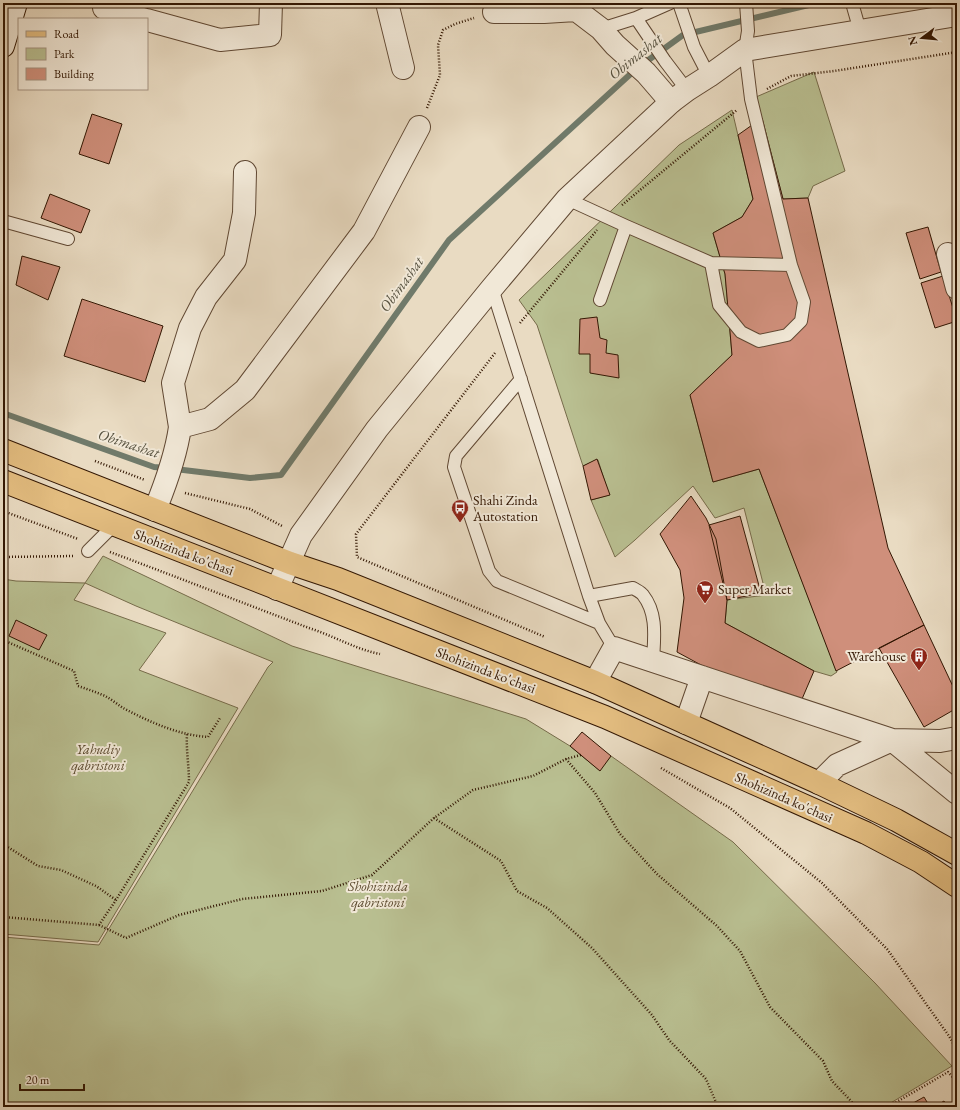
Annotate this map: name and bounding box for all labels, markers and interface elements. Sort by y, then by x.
legend [18,18,148,90]
north arrow [902,18,942,58]
text: Road [54,26,80,42]
water label: Obimashat [604,28,666,83]
text: N [904,34,920,47]
text: Park [54,46,75,62]
text: Building [54,66,95,82]
water label: Obimashat [375,252,428,315]
water label: Obimashat [96,424,163,462]
place label: Shahi Zinda Autostation [472,491,539,525]
bus stop icon: Shahi Zinda Autostation [450,498,470,523]
street label: Shohizinda ko'chasi [132,525,237,579]
supermarket icon: Super Market [695,579,715,604]
place label: Super Market [718,580,792,598]
street label: Shohizinda ko'chasi [434,643,539,697]
building icon: Warehouse [909,646,929,671]
place label: Warehouse [847,647,907,665]
park label: Yahudiy qabristoni [71,740,126,775]
street label: Shohizinda ko'chasi [732,767,836,827]
park label: Shohizinda qabristoni [347,877,408,912]
scale bar [20,1066,84,1092]
text: 20 m [26,1072,50,1088]

